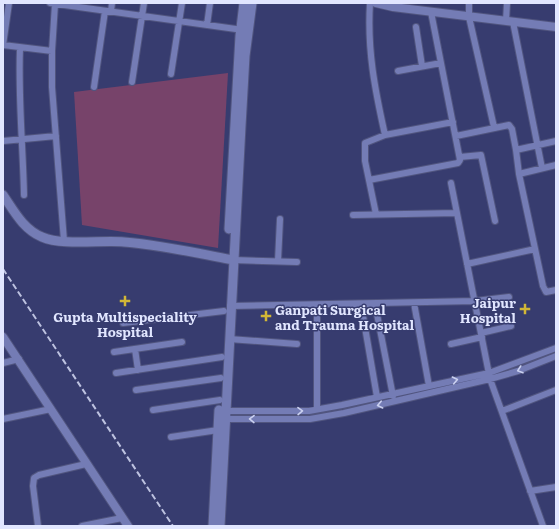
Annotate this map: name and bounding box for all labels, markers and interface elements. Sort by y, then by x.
place label: Jaipur Hospital [460,293,516,327]
marker: Gupta Multispeciality Hospital [119,295,131,307]
place label: Ganpati Surgical and Trauma Hospital [275,300,415,334]
marker: Jaipur Hospital [519,303,531,315]
place label: Gupta Multispeciality Hospital [53,307,197,341]
marker: Ganpati Surgical and Trauma Hospital [260,310,272,322]
one-way arrow [516,365,523,374]
one-way arrow [452,377,458,385]
one-way arrow [377,400,383,408]
one-way arrow [297,407,303,415]
one-way arrow [249,415,255,423]

